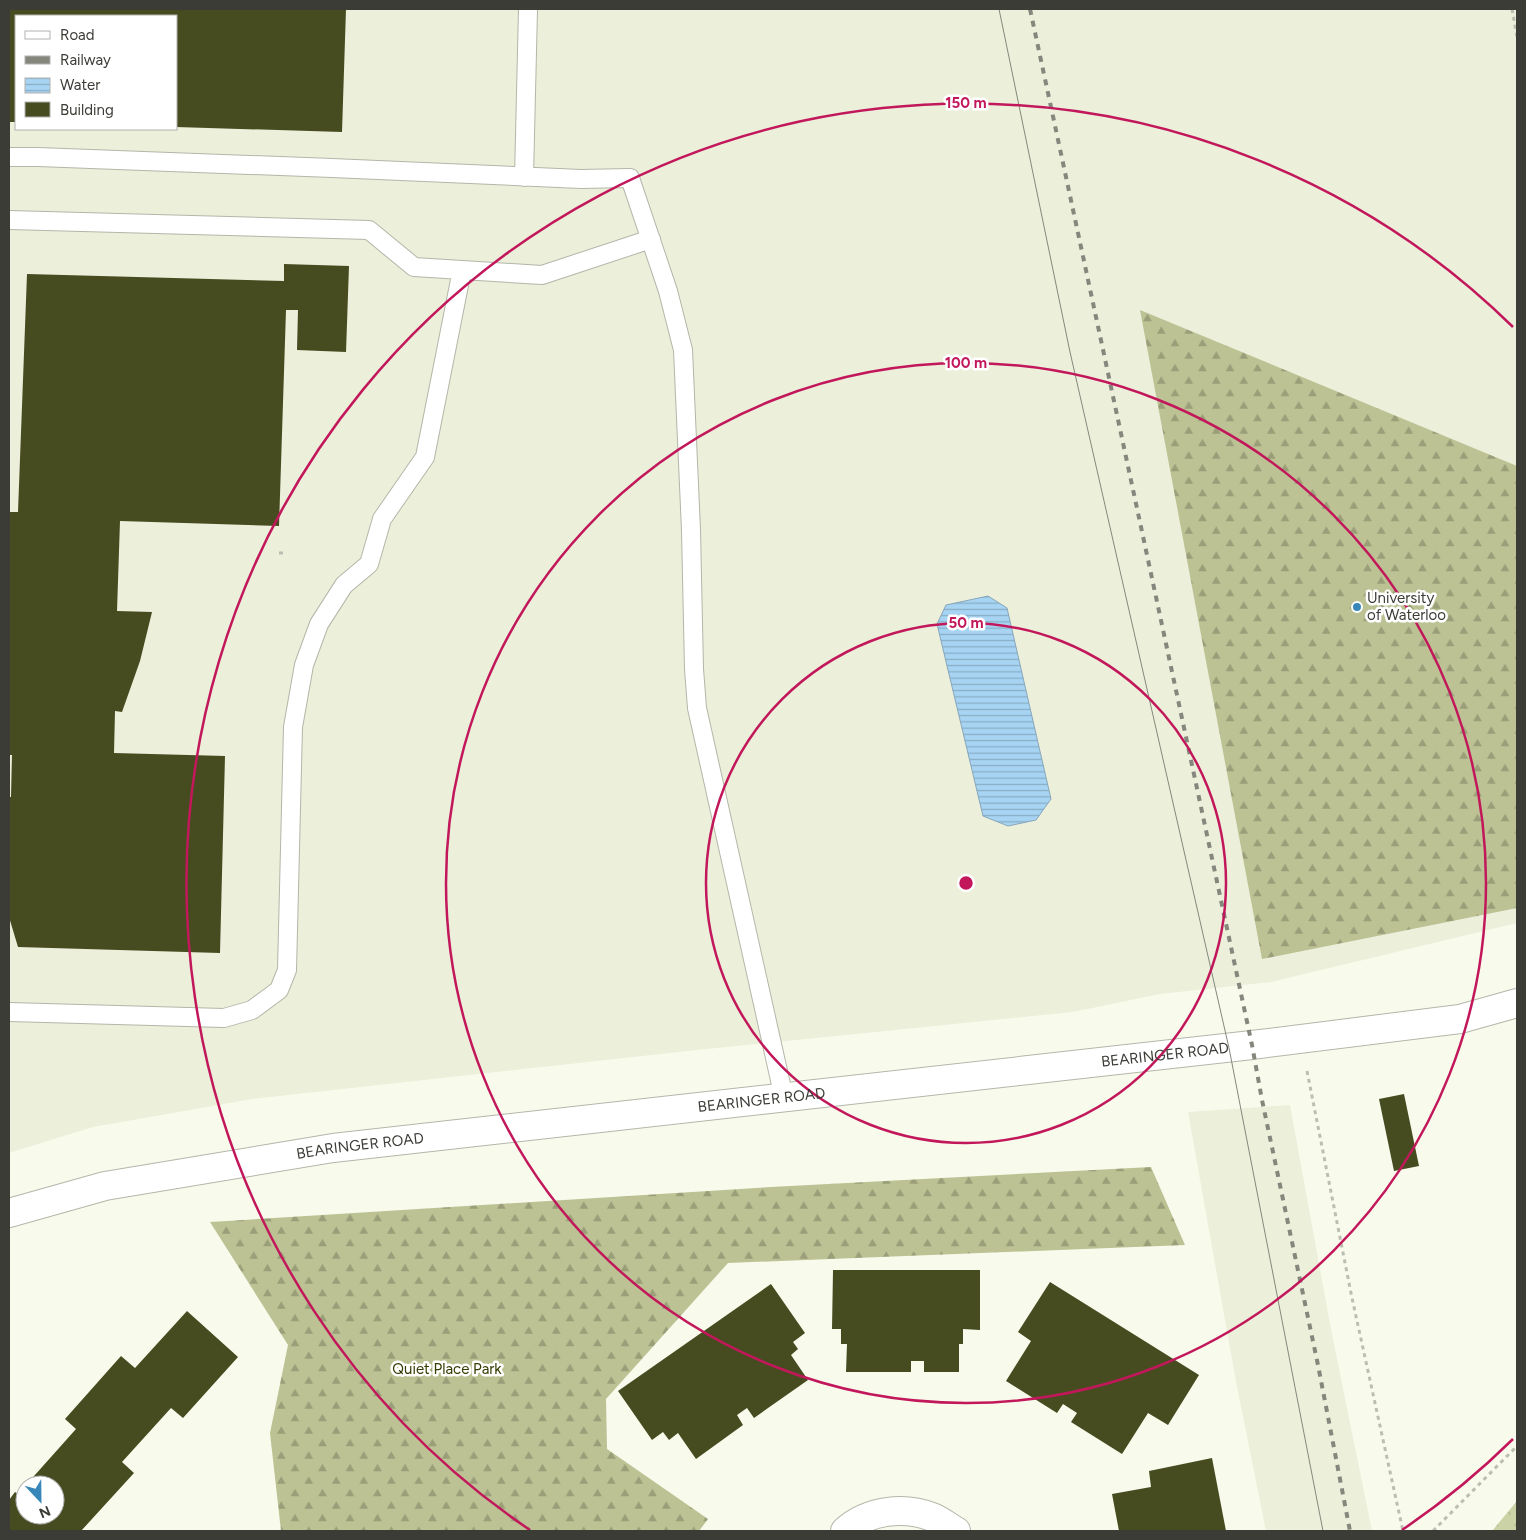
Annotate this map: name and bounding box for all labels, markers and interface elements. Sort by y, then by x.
legend [15,15,178,130]
text: Road [60,26,95,44]
text: Railway [60,51,111,69]
text: Water [60,76,100,94]
text: 150 m [945,94,987,112]
text: Building [60,101,114,119]
text: 100 m [945,354,987,372]
place label: University of Waterloo [1367,589,1446,624]
marker: University of Waterloo [1351,601,1363,613]
text: 50 m [948,614,984,632]
centre of rings [957,874,975,892]
street label: BEARINGER ROAD [1100,1039,1230,1071]
street label: BEARINGER ROAD [697,1084,826,1116]
street label: BEARINGER ROAD [295,1129,425,1163]
park label: Quiet Place Park [392,1360,502,1378]
north arrow [15,1475,65,1525]
text: N [36,1502,53,1521]

